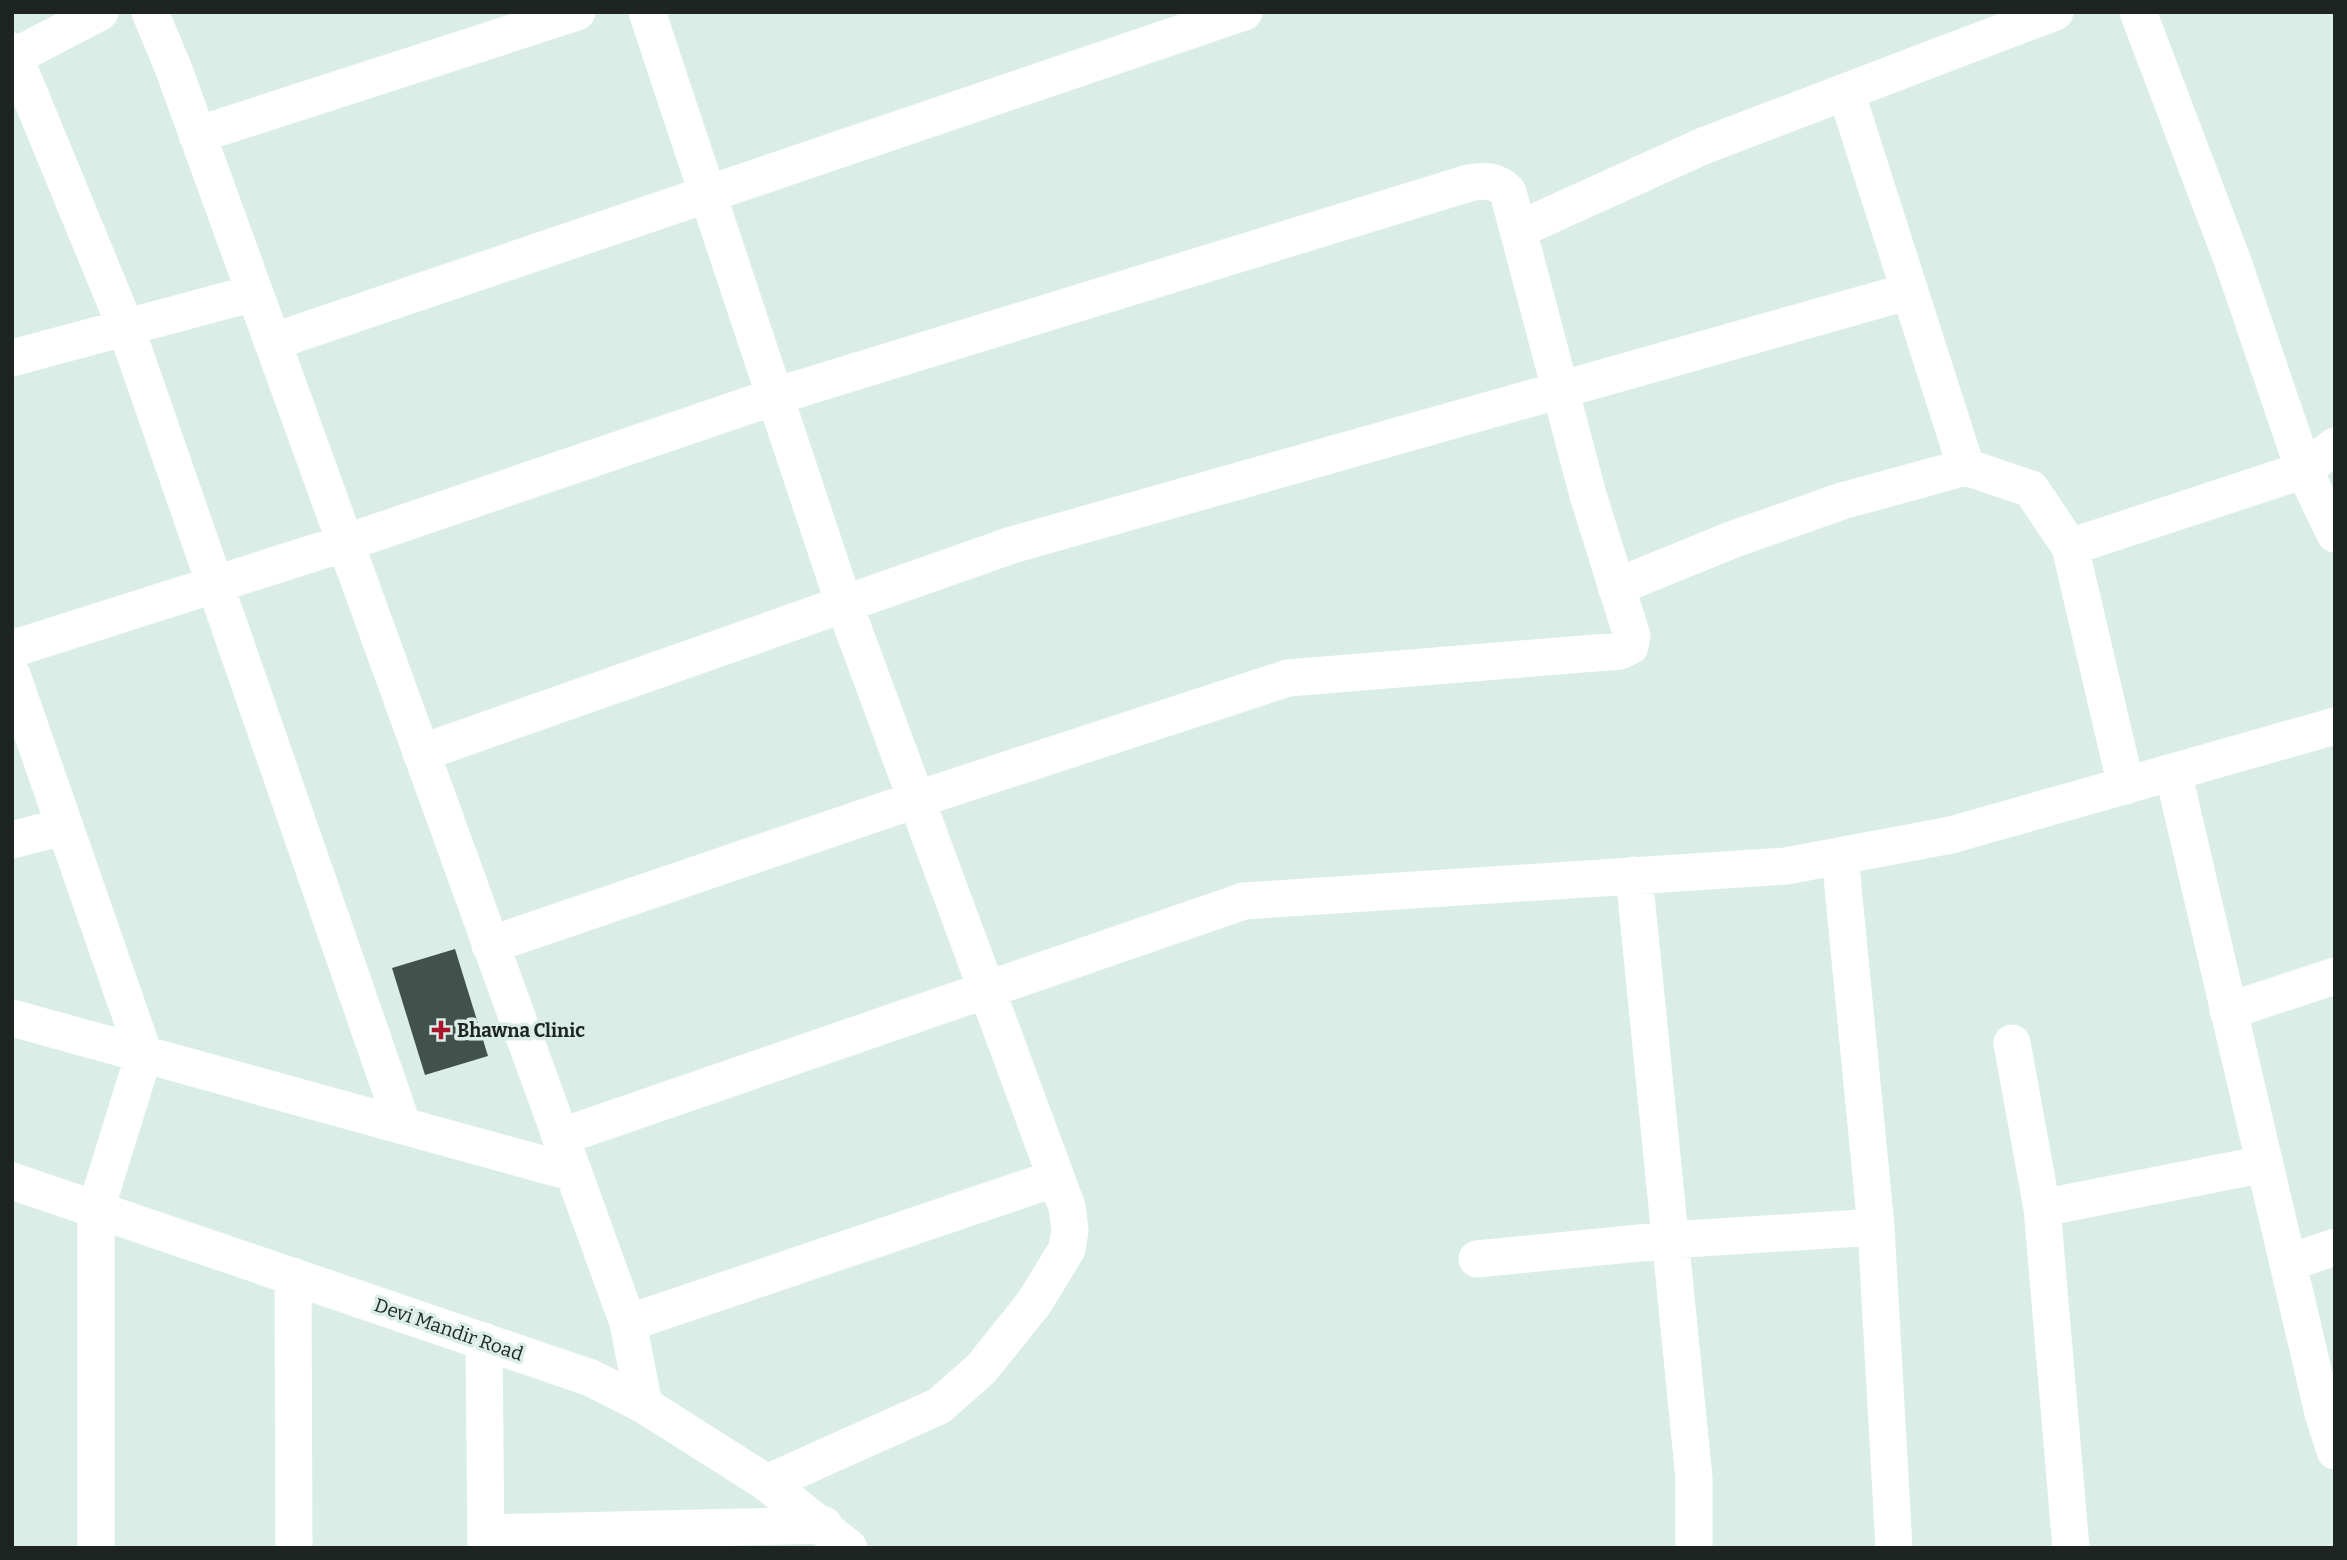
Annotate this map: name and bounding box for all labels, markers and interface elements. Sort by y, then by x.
place label: Bhawna Clinic [457,1019,585,1042]
marker: Bhawna Clinic [431,1020,451,1040]
street label: Devi Mandir Road [371,1293,526,1366]

